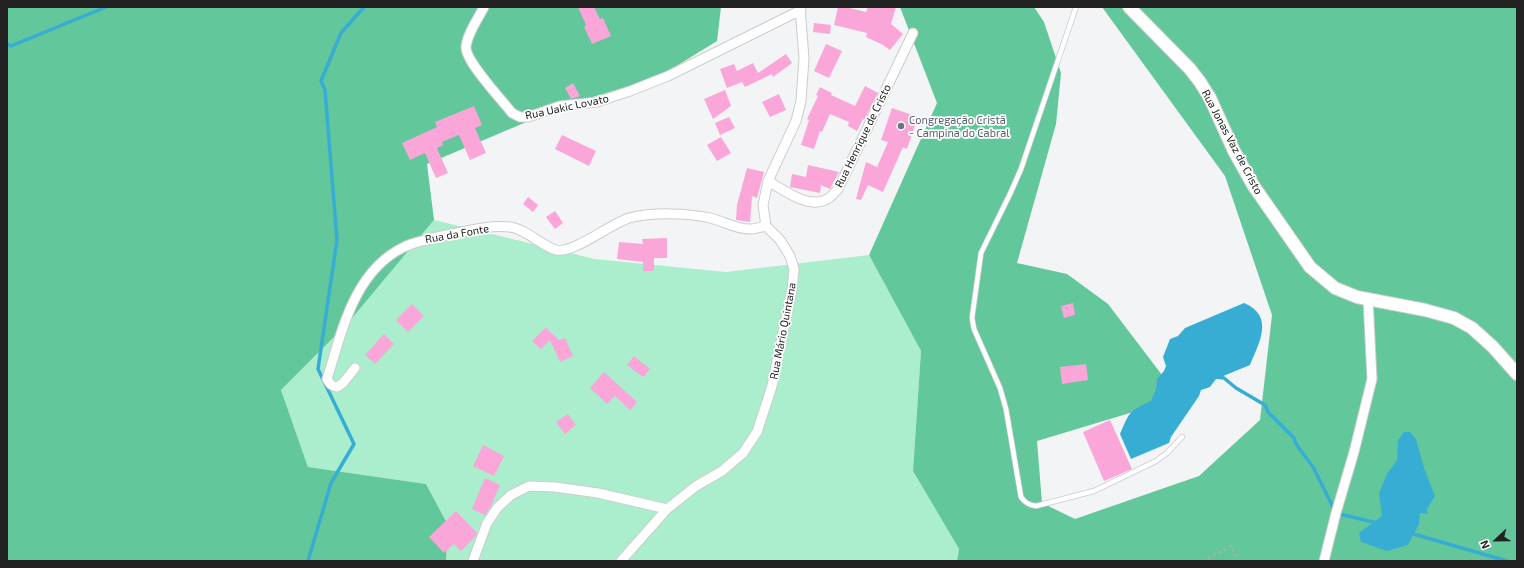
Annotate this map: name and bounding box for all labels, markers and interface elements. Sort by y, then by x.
street label: Rua Henrique de Cristo [832,82,894,190]
street label: Rua Jonas Vaz de Cristo [1199,87,1265,197]
street label: Rua Uakic Lovato [524,92,610,122]
place label: Congregação Cristã - Campina do Cabral [909,113,1010,139]
marker: Congregação Cristã - Campina do Cabral [896,121,906,131]
street label: Rua da Fonte [424,222,490,246]
street label: Rua Mário Quintana [767,281,799,381]
north arrow [1476,520,1516,560]
text: N [1477,539,1492,551]

